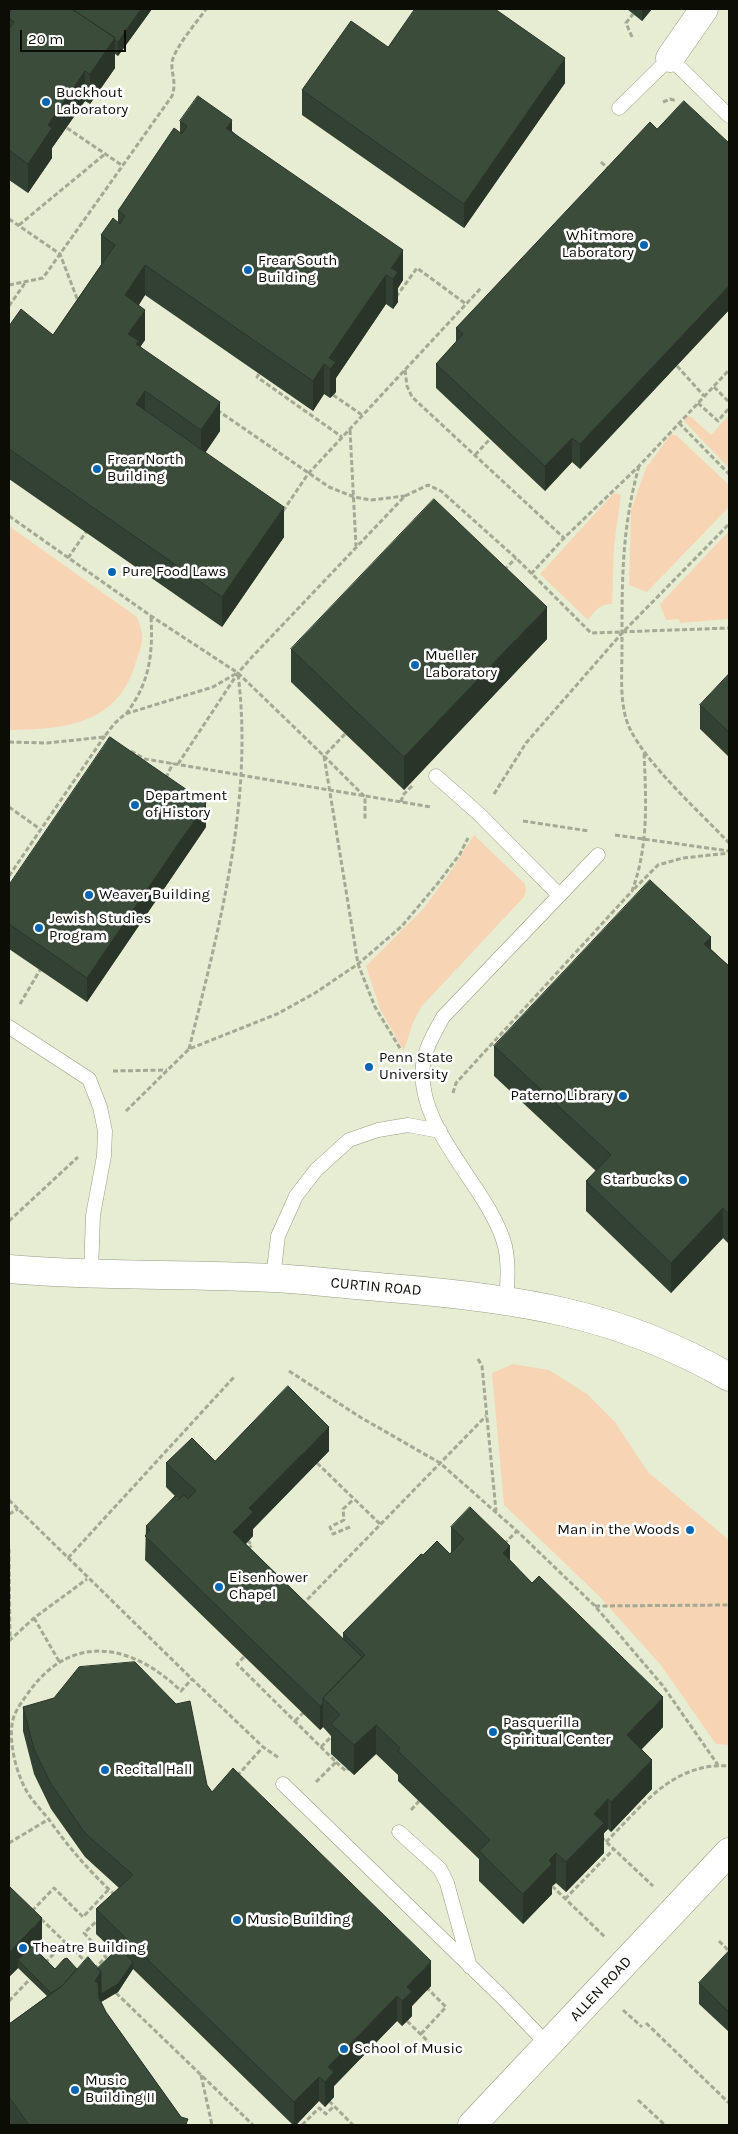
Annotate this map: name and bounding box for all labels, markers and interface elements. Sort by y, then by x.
scale bar [22,20,129,52]
text: 20 m [28,30,63,48]
place label: Buckhout Laboratory [56,84,128,119]
marker: Buckhout Laboratory [40,96,52,108]
place label: Whitmore Laboratory [562,227,634,262]
marker: Whitmore Laboratory [638,239,650,251]
place label: Frear South Building [258,252,337,287]
marker: Frear South Building [242,264,254,276]
place label: Frear North Building [107,451,184,486]
marker: Frear North Building [91,463,103,475]
place label: Pure Food Laws [122,563,226,581]
marker: Pure Food Laws [106,566,118,578]
place label: Mueller Laboratory [425,647,497,682]
marker: Mueller Laboratory [409,659,421,671]
place label: Department of History [145,787,227,822]
marker: Department of History [129,799,141,811]
place label: Weaver Building [99,886,210,904]
marker: Weaver Building [83,889,95,901]
place label: Jewish Studies Program [49,910,151,945]
marker: Jewish Studies Program [33,922,45,934]
place label: Penn State University [379,1049,453,1084]
marker: Penn State University [363,1061,375,1073]
place label: Paterno Library [510,1087,613,1105]
marker: Paterno Library [617,1090,629,1102]
place label: Starbucks [603,1171,673,1189]
marker: Starbucks [677,1174,689,1186]
street label: CURTIN ROAD [330,1274,422,1300]
place label: Man in the Woods [557,1521,680,1539]
marker: Man in the Woods [684,1524,696,1536]
place label: Eisenhower Chapel [229,1569,308,1604]
marker: Eisenhower Chapel [213,1581,225,1593]
place label: Pasquerilla Spiritual Center [503,1714,611,1749]
marker: Pasquerilla Spiritual Center [487,1726,499,1738]
place label: Recital Hall [115,1761,192,1779]
marker: Recital Hall [99,1764,111,1776]
place label: Music Building [247,1911,350,1929]
marker: Music Building [231,1914,243,1926]
place label: Theatre Building [33,1939,146,1957]
marker: Theatre Building [17,1942,29,1954]
street label: ALLEN ROAD [566,1953,636,2025]
place label: School of Music [354,2040,463,2058]
marker: School of Music [338,2043,350,2055]
place label: Music Building II [85,2072,155,2107]
marker: Music Building II [69,2084,81,2096]

